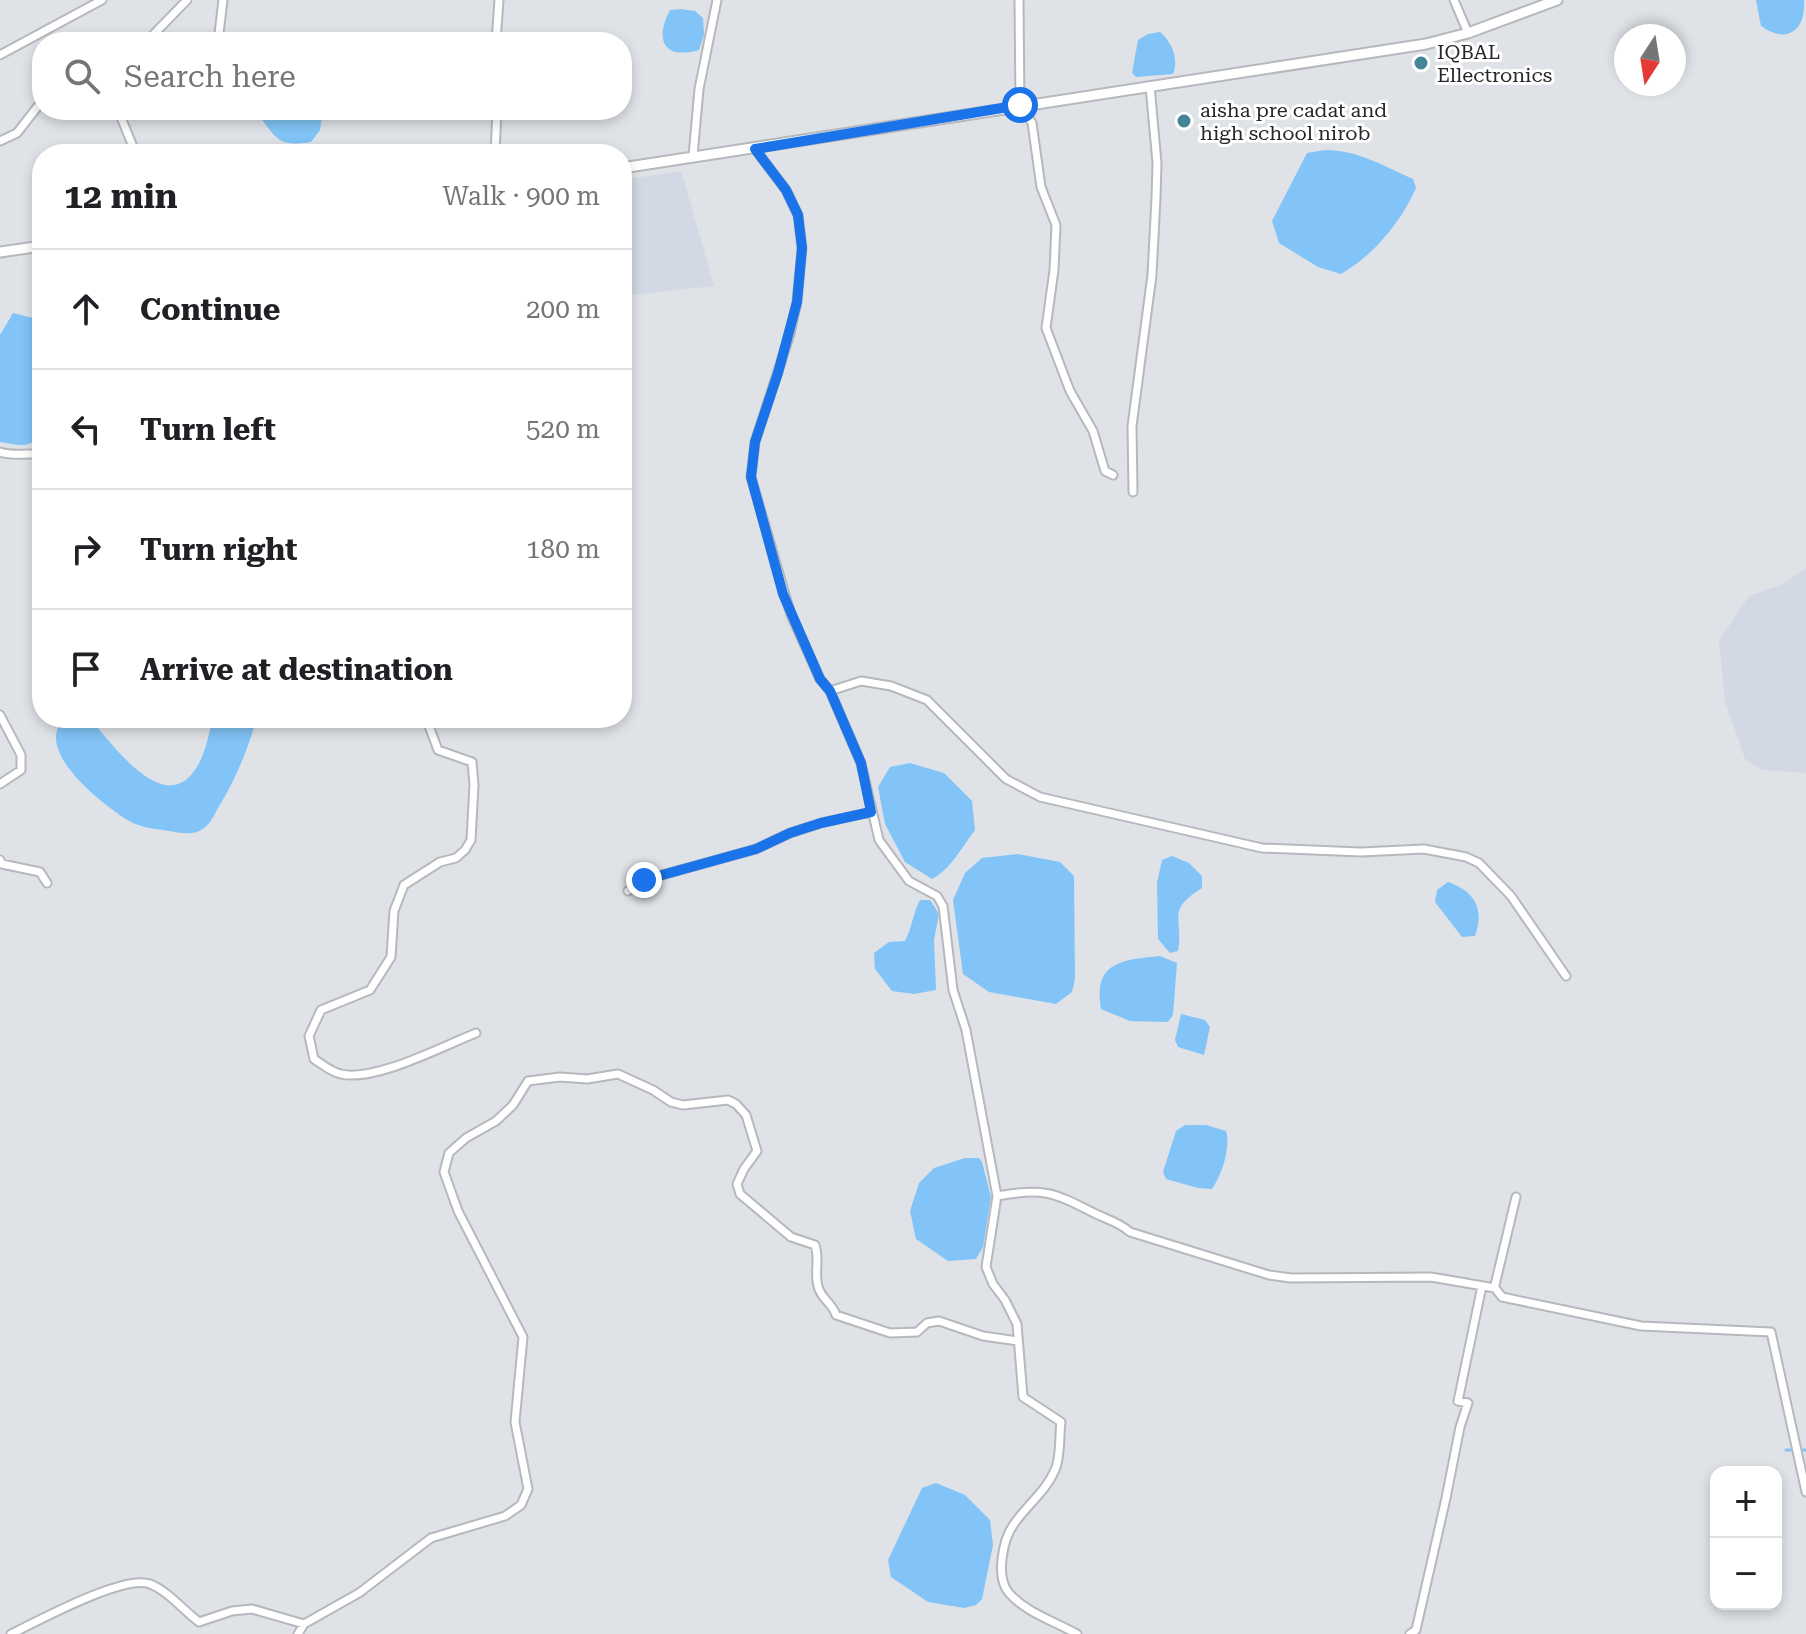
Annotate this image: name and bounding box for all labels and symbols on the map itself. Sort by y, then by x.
north arrow [1614,24,1686,96]
place label: IQBAL Ellectronics [1437,40,1552,87]
marker: IQBAL Ellectronics [1412,54,1430,72]
route start [1002,87,1038,123]
place label: aisha pre cadat and high school nirob [1200,98,1387,145]
marker: aisha pre cadat and high school nirob [1175,112,1193,130]
route end [626,862,662,898]

